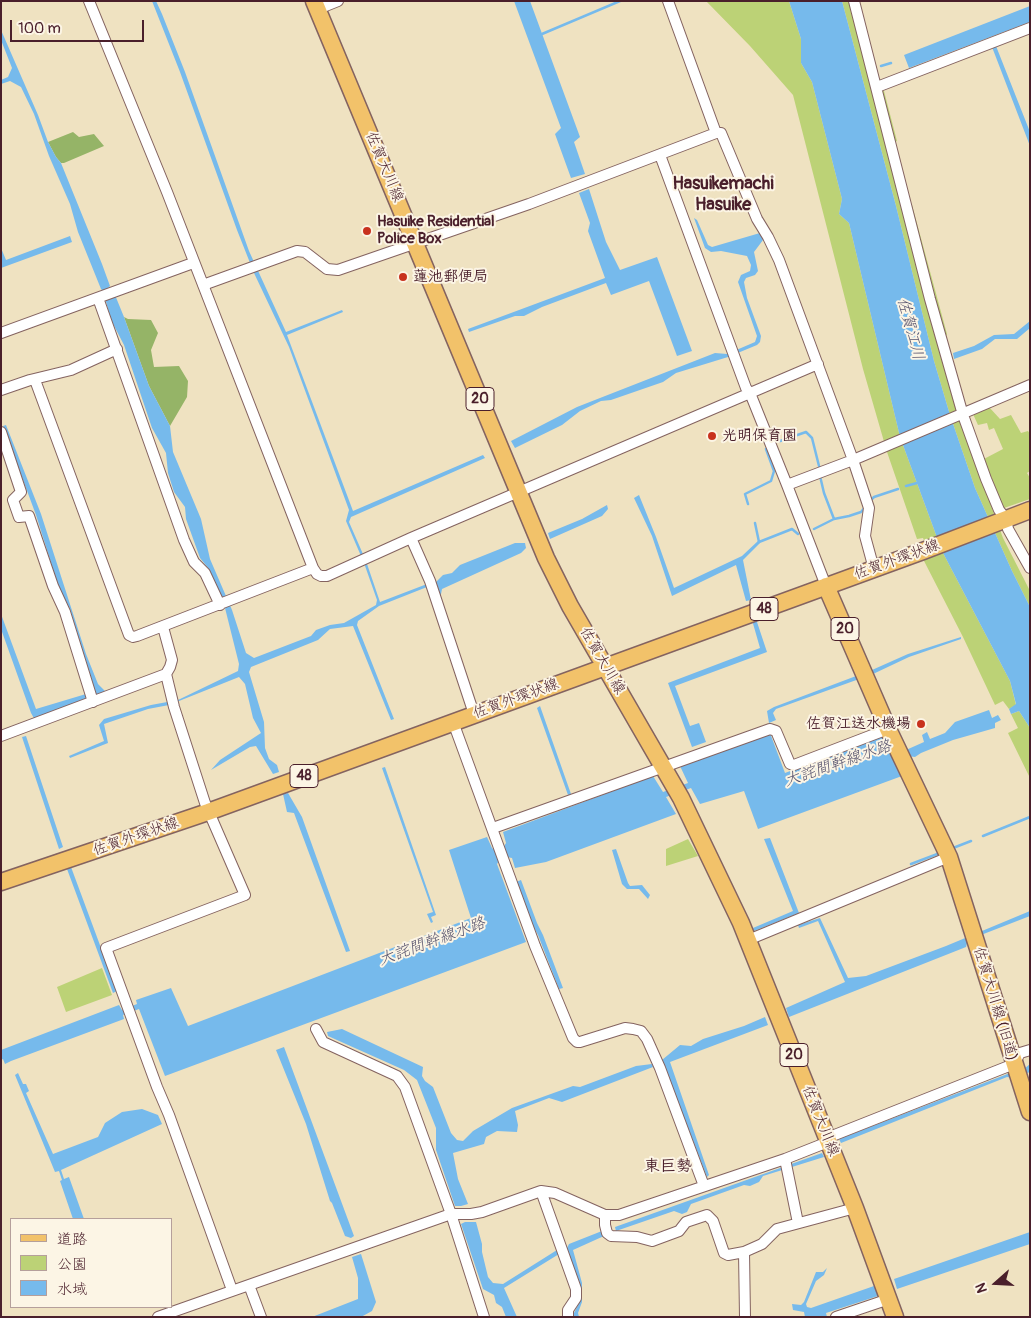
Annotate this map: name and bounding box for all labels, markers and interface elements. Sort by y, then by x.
scale bar [12,10,146,42]
text: 100 m [18,19,61,38]
street label: 佐賀大川線 [361,129,407,205]
district label: Hasuikemachi Hasuike [672,173,774,215]
place label: Hasuike Residential Police Box [377,213,495,248]
marker: Hasuike Residential Police Box [361,225,373,237]
place label: 蓮池郵便局 [413,268,488,286]
marker: 蓮池郵便局 [397,271,409,283]
water label: 佐賀江川 [892,296,928,362]
road number: 20 [466,388,494,410]
place label: 光明保育園 [722,427,797,445]
marker: 光明保育園 [706,430,718,442]
street label: 佐賀外環状線 [852,536,942,584]
road number: 48 [750,598,778,620]
road number: 20 [831,618,859,640]
street label: 佐賀大川線 [575,624,629,698]
street label: 佐賀外環状線 [471,675,561,723]
place label: 佐賀江送水機場 [806,715,911,733]
marker: 佐賀江送水機場 [915,718,927,730]
water label: 大詫間幹線水路 [782,737,894,791]
road number: 48 [290,764,318,788]
street label: 佐賀外環状線 [91,814,181,860]
water label: 大詫間幹線水路 [376,914,488,970]
street label: 佐賀大川線 (旧道) [969,945,1021,1063]
road number: 20 [780,1044,808,1066]
street label: 佐賀大川線 [798,1083,842,1159]
district label: 東巨勢 [644,1157,692,1177]
legend [10,1218,172,1308]
text: 道路 [57,1230,87,1249]
text: 公園 [57,1255,87,1274]
north arrow [971,1258,1021,1308]
text: 水域 [57,1280,87,1299]
text: N [972,1281,991,1295]

